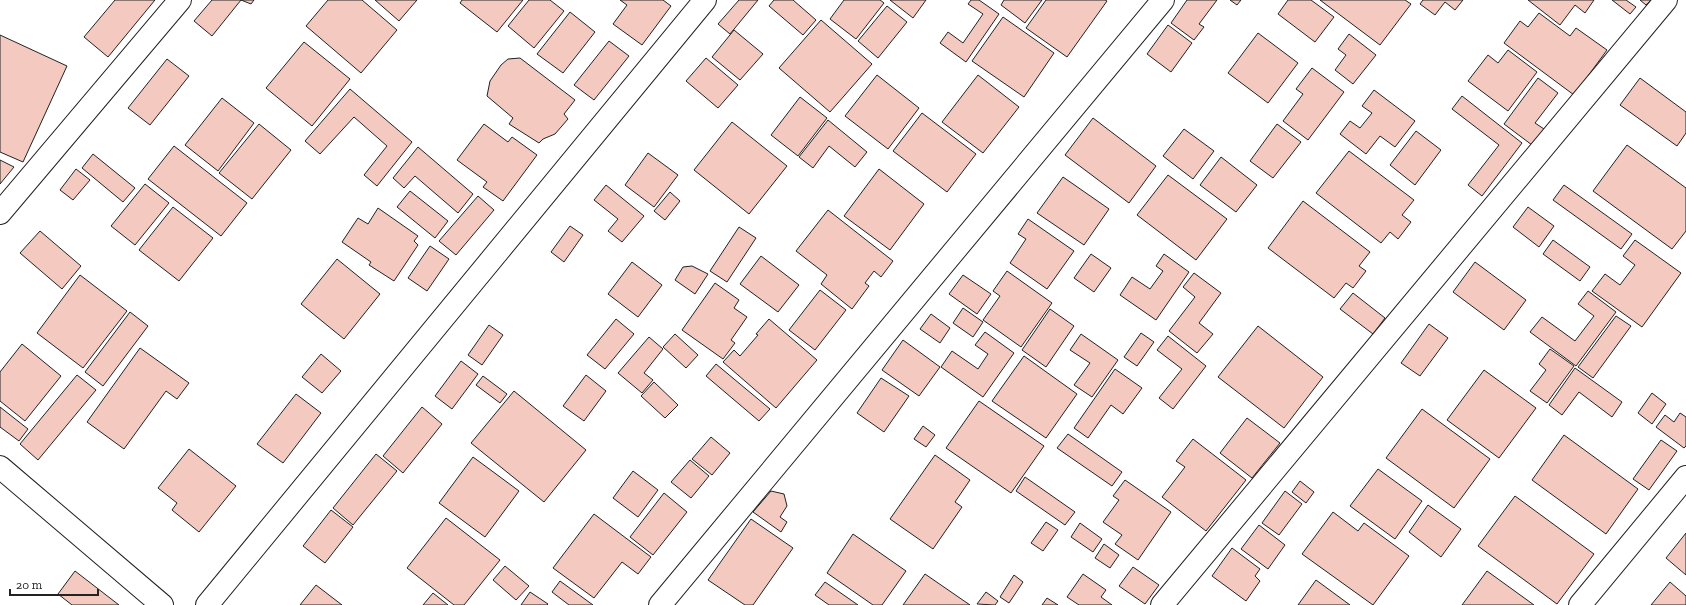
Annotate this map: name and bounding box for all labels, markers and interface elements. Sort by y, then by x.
scale bar [10,571,98,597]
text: 20 m [16,578,43,592]

